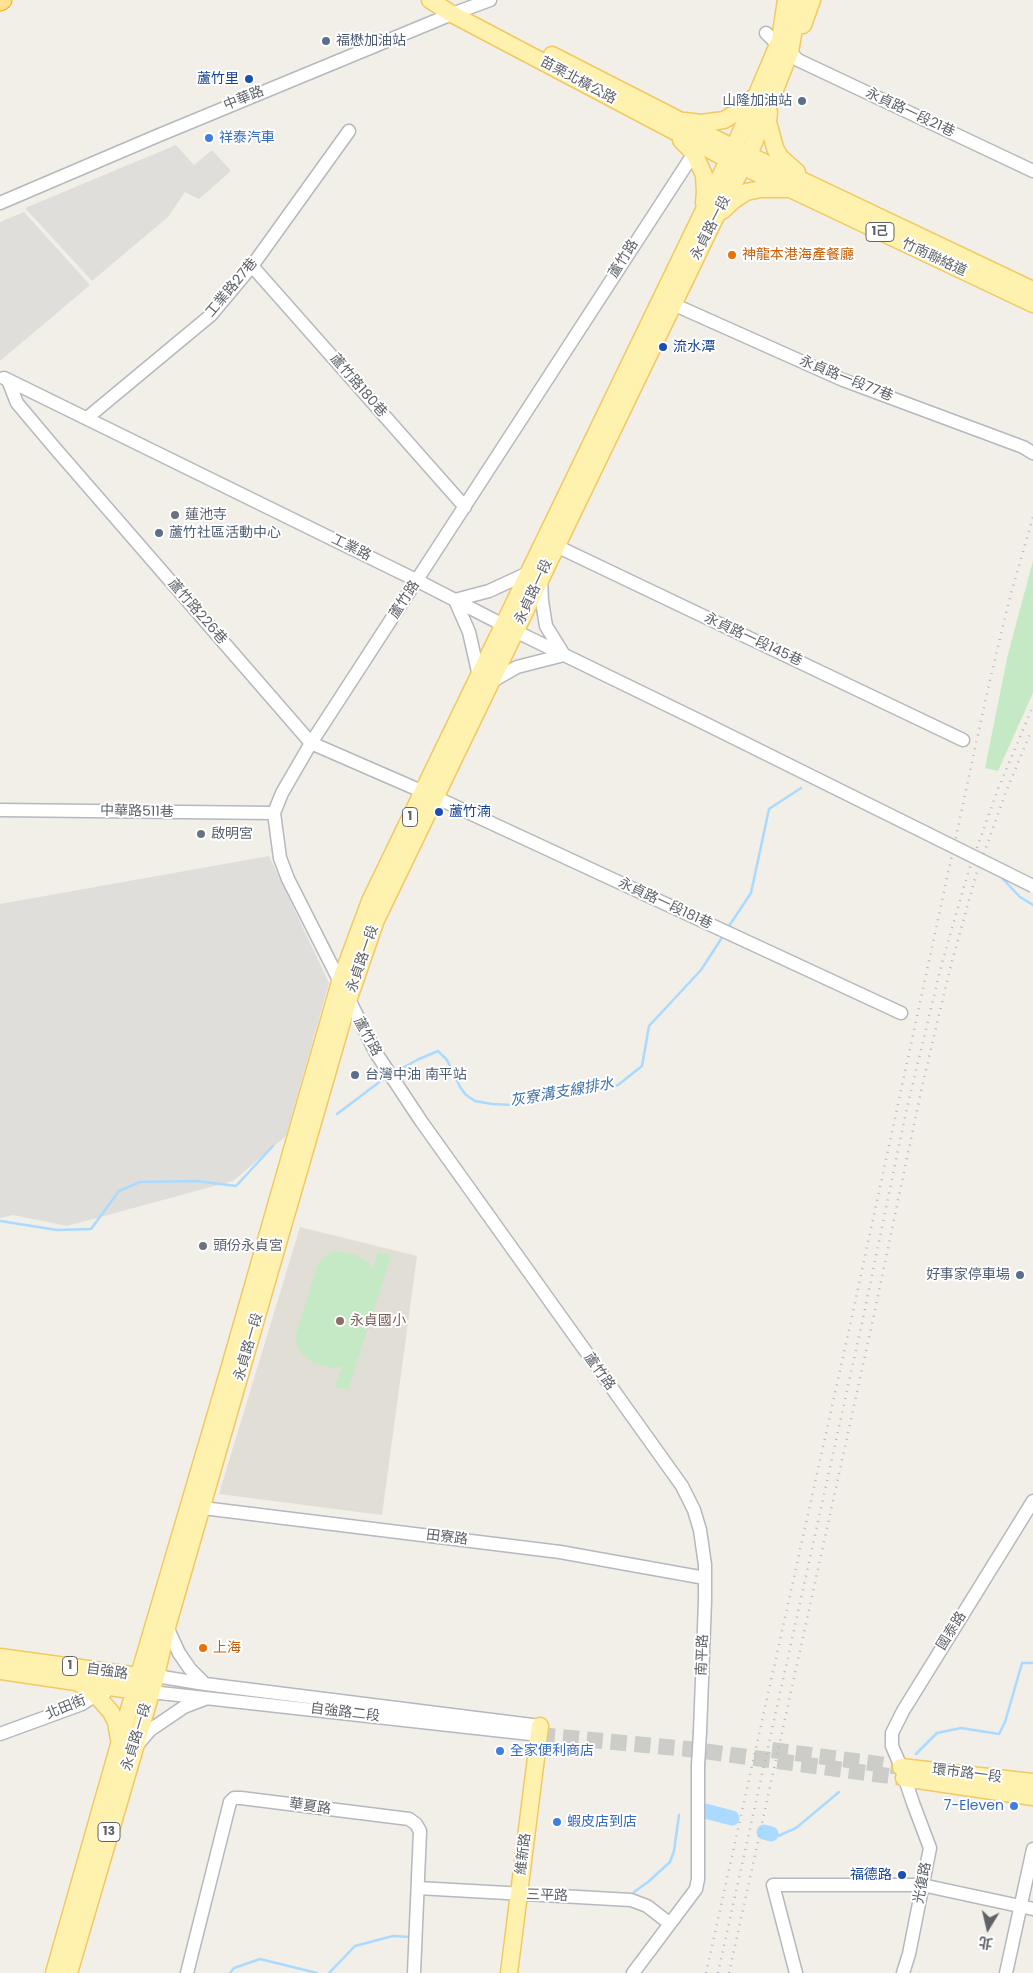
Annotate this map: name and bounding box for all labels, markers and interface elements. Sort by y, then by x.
place label: 福懋加油站 [336,33,406,49]
marker: 福懋加油站 [320,35,332,47]
street label: 苗栗北橫公路 [537,54,619,108]
place label: 蘆竹里 [197,71,239,87]
marker: 蘆竹里 [243,73,255,85]
street label: 中華路 [221,83,267,115]
street label: 永貞路一段21巷 [863,85,957,141]
place label: 山隆加油站 [722,93,792,109]
marker: 山隆加油站 [796,95,808,107]
place label: 祥泰汽車 [219,130,275,146]
marker: 祥泰汽車 [203,132,215,144]
street label: 永貞路一段 [688,193,734,263]
road number: 1己 [866,222,894,242]
street label: 竹南聯絡道 [899,236,969,280]
street label: 蘆竹路 [606,237,642,281]
place label: 神龍本港海產餐廳 [742,247,854,263]
marker: 神龍本港海產餐廳 [726,249,738,261]
street label: 工業路27巷 [203,255,261,321]
place label: 流水潭 [673,339,715,355]
marker: 流水潭 [657,341,669,353]
street label: 蘆竹路180巷 [326,351,390,421]
street label: 永貞路一段77巷 [797,353,895,405]
place label: 蓮池寺 [185,507,227,523]
marker: 蓮池寺 [169,509,181,521]
place label: 蘆竹社區活動中心 [169,525,281,541]
marker: 蘆竹社區活動中心 [153,527,165,539]
street label: 工業路 [328,531,374,565]
street label: 永貞路一段 [512,557,556,627]
street label: 蘆竹路226巷 [164,576,230,648]
street label: 蘆竹路 [387,578,423,622]
street label: 永貞路一段145巷 [701,610,805,670]
street label: 中華路511巷 [100,803,174,821]
place label: 蘆竹湳 [449,804,491,820]
marker: 蘆竹湳 [433,806,445,818]
road number: 1 [402,808,418,826]
place label: 啟明宮 [211,826,253,842]
marker: 啟明宮 [195,828,207,840]
street label: 永貞路一段181巷 [615,875,715,933]
street label: 永貞路一段 [344,923,382,995]
street label: 蘆竹路 [349,1015,385,1059]
place label: 台灣中油 南平站 [365,1067,467,1083]
marker: 台灣中油 南平站 [349,1069,361,1081]
water label: 灰寮溝支線排水 [509,1075,615,1111]
place label: 頭份永貞宮 [213,1238,283,1254]
marker: 頭份永貞宮 [197,1240,209,1252]
place label: 好事家停車場 [926,1267,1010,1283]
marker: 好事家停車場 [1014,1269,1026,1281]
street label: 永貞路一段 [231,1311,267,1383]
place label: 永貞國小 [350,1313,406,1329]
marker: 永貞國小 [334,1315,346,1327]
street label: 蘆竹路 [580,1350,618,1394]
street label: 田寮路 [425,1527,469,1549]
street label: 國泰路 [934,1609,970,1653]
street label: 南平路 [694,1634,712,1676]
place label: 上海 [213,1640,241,1656]
marker: 上海 [197,1642,209,1654]
road number: 1 [62,1656,78,1675]
street label: 自強路 [85,1661,129,1683]
street label: 北田街 [43,1692,89,1724]
street label: 自強路二段 [309,1700,381,1726]
street label: 永貞路一段 [119,1701,155,1773]
place label: 全家便利商店 [510,1743,594,1759]
marker: 全家便利商店 [494,1745,506,1757]
street label: 環市路一段 [931,1761,1003,1787]
street label: 華夏路 [288,1796,332,1818]
place label: 7-Eleven [944,1798,1004,1814]
marker: 7-Eleven [1008,1800,1020,1812]
place label: 蝦皮店到店 [567,1814,637,1830]
marker: 蝦皮店到店 [551,1816,563,1828]
road number: 13 [98,1822,120,1841]
street label: 維新路 [513,1832,535,1876]
street label: 光復路 [911,1861,935,1905]
place label: 福德路 [850,1867,892,1883]
marker: 福德路 [896,1869,908,1881]
street label: 三平路 [526,1887,568,1905]
north arrow [963,1903,1013,1953]
text: 北 [977,1932,994,1954]

